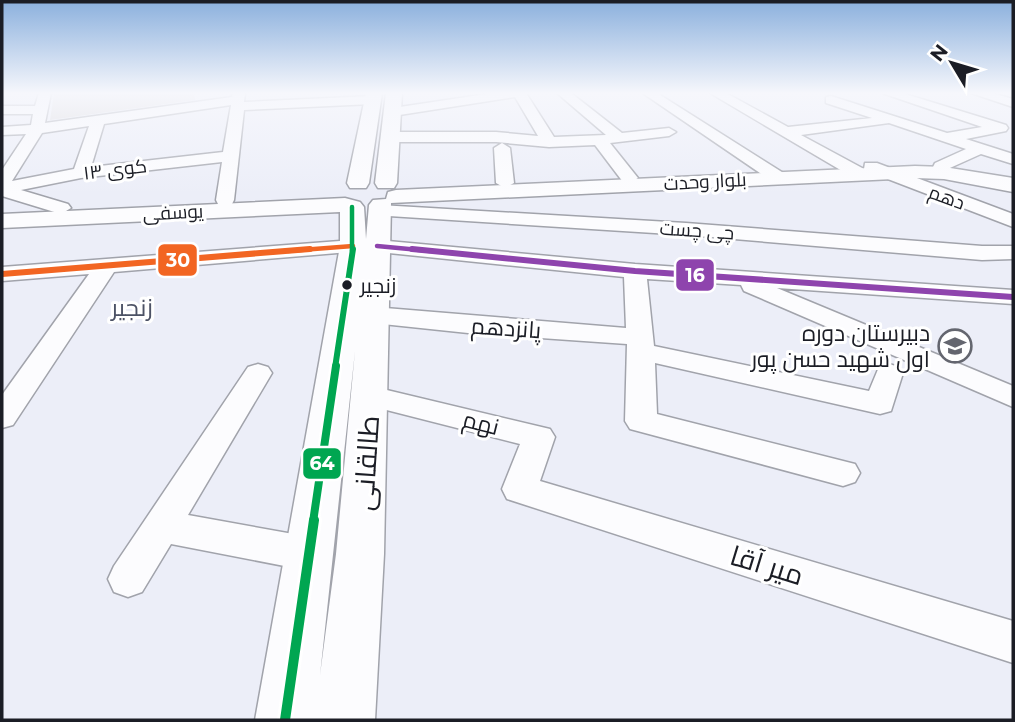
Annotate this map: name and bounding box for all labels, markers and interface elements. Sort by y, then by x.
north arrow [917,28,987,98]
text: N [925,40,953,66]
street label: کوی ۱۳ [82,154,148,185]
street label: بلوار وحدت [663,168,747,195]
street label: دهم [925,180,968,216]
street label: یوسفی [142,199,204,226]
street label: چی چست [659,216,735,246]
line badge: 30 [157,243,198,277]
text: 30 [165,249,190,272]
line badge: 16 [675,258,715,292]
text: 16 [685,264,705,287]
place label: زنجیر [359,273,396,298]
marker: زنجیر [340,278,354,292]
district label: زنجیر [109,293,153,322]
street label: پانزدهم [470,312,542,346]
place label: دبیرستان دوره اول شهید حسن پور [749,319,930,374]
school or university icon: دبیرستان دوره اول شهید حسن پور [936,327,974,365]
street label: نهم [459,405,502,443]
street label: طالقانی [346,414,386,512]
line badge: 64 [302,447,342,480]
text: 64 [309,452,335,475]
street label: میر آقا [726,538,808,592]

